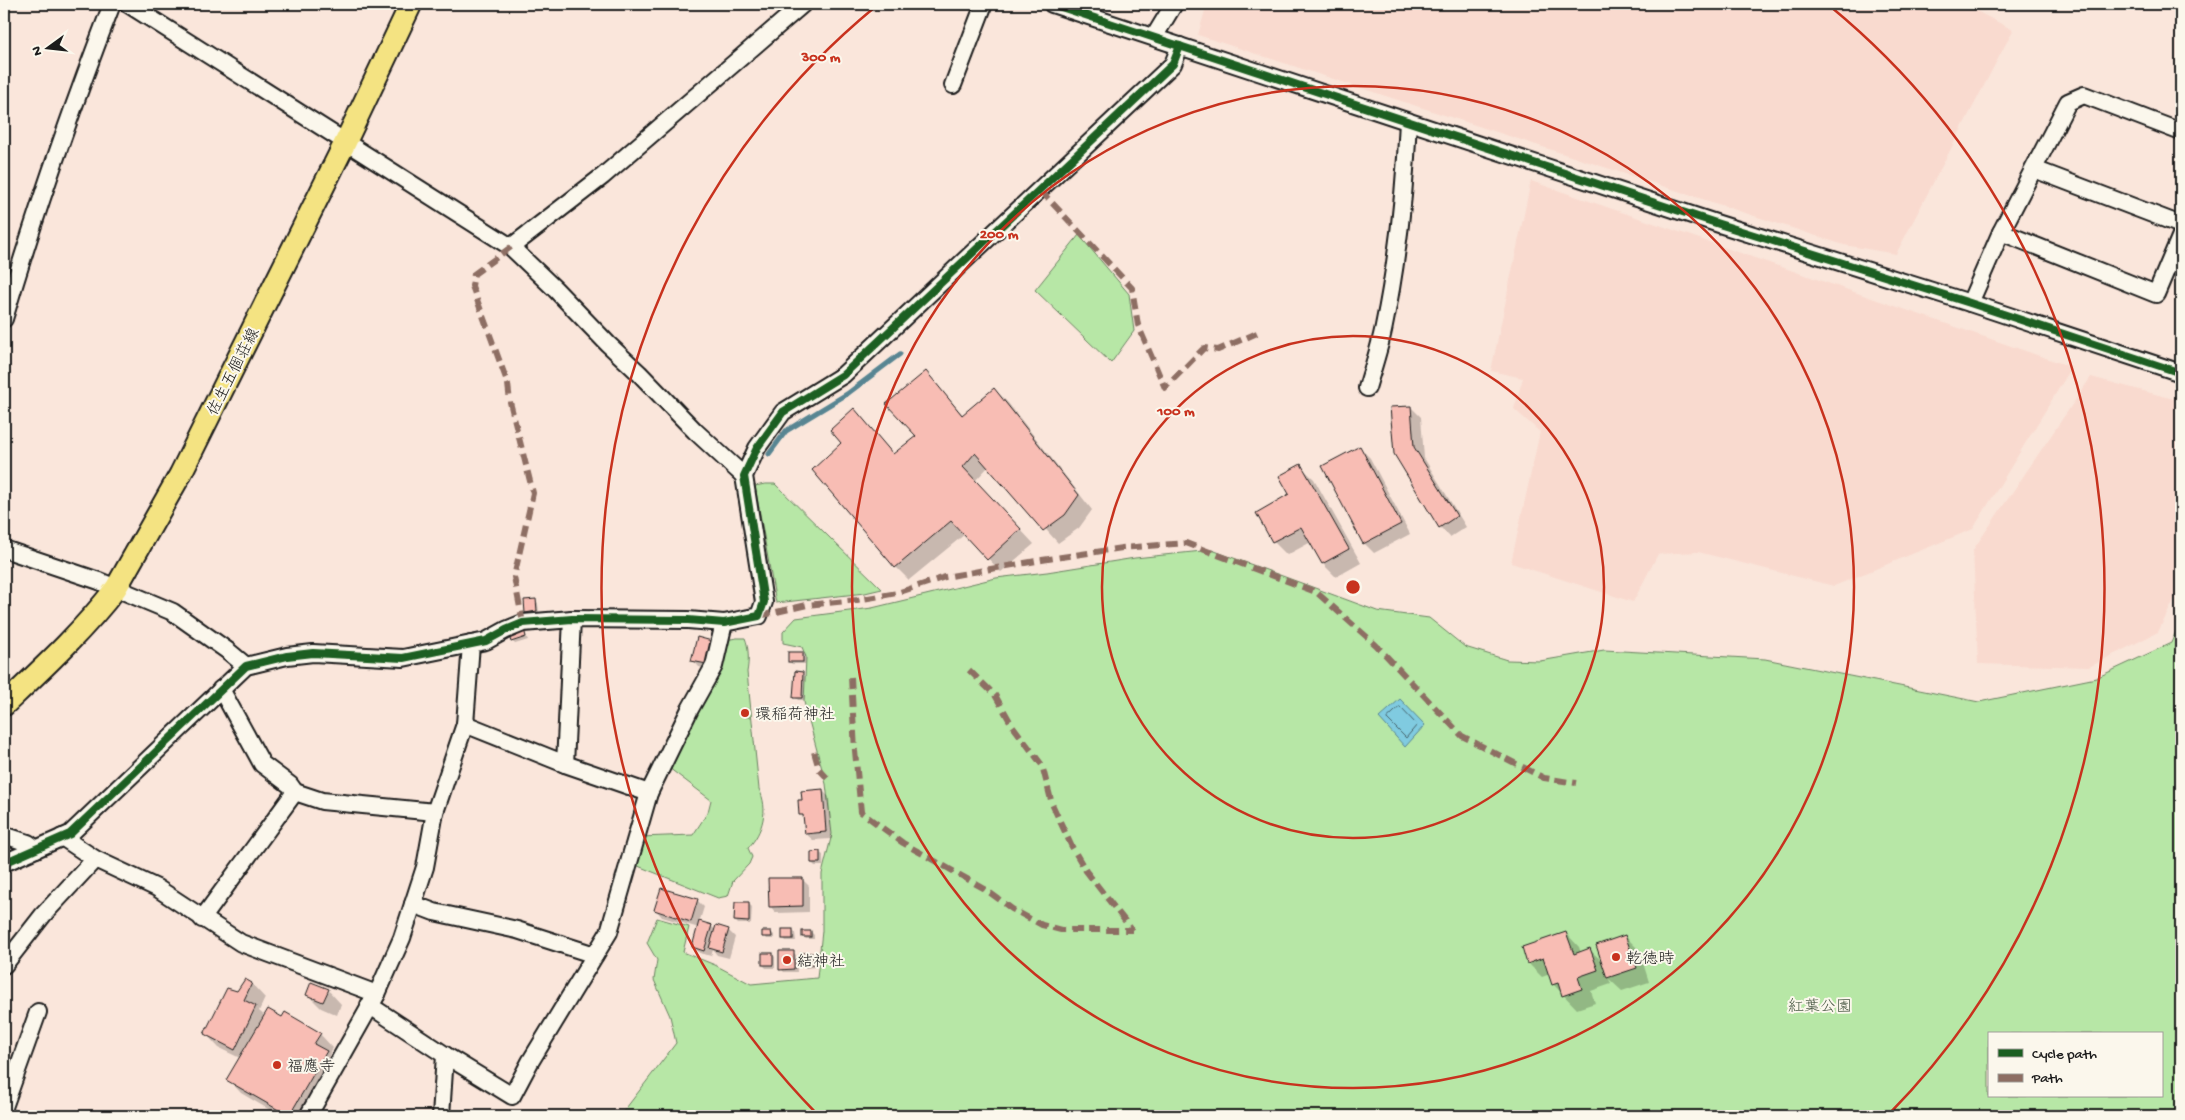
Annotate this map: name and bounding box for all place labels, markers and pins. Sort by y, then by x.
centre of rings [1344,578,1362,596]
place label: 環稲荷神社 [755,706,835,726]
marker: 環稲荷神社 [739,707,751,719]
place label: 乾徳時 [1626,950,1674,970]
marker: 乾徳時 [1610,951,1622,963]
place label: 結神社 [797,953,845,973]
marker: 結神社 [781,954,793,966]
place label: 福應寺 [287,1057,335,1078]
marker: 福應寺 [271,1059,283,1071]

